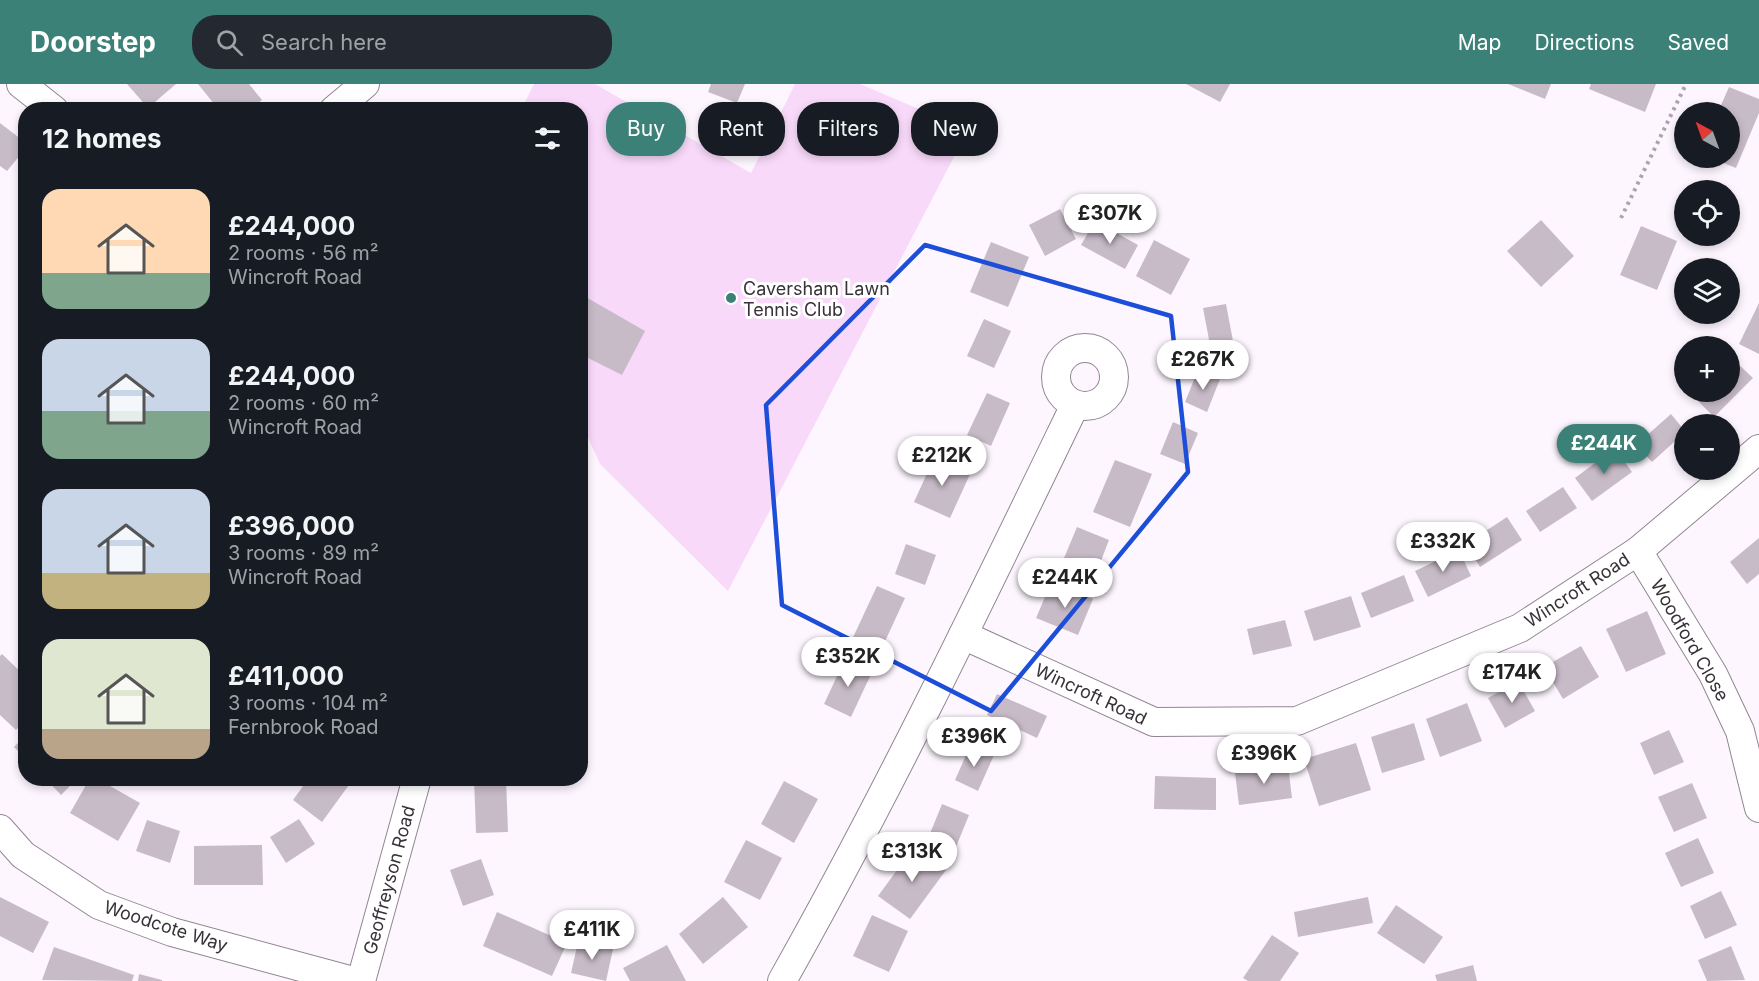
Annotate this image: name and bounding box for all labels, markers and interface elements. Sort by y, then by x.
search box [192,15,612,69]
text: Doorstep [30,25,156,59]
icon: search [213,26,246,59]
text: Search here [261,29,387,55]
text: Map [1458,30,1501,55]
text: Directions [1534,30,1635,55]
text: Saved [1668,30,1729,55]
chip: Buy [606,102,686,156]
chip: Rent [698,102,785,156]
chip: Filters [797,102,899,156]
chip: New [911,102,998,156]
north arrow [1674,102,1740,168]
map controls [1674,102,1740,480]
icon: filters [531,122,564,155]
text: 12 homes [42,123,162,154]
button: locate [1674,180,1740,246]
pin: £307K [1068,194,1152,245]
text: £307K [1078,201,1142,225]
text: £244,000 [228,210,355,241]
icon: home [90,213,162,285]
text: 2 rooms · 56 m² [228,241,379,265]
button: layers [1674,258,1740,324]
text: Wincroft Road [228,265,362,289]
place label: Caversham Lawn Tennis Club [743,278,890,320]
marker: Caversham Lawn Tennis Club [724,291,738,305]
button: + [1674,336,1740,402]
pin: £267K [1161,340,1245,391]
text: £267K [1171,347,1235,371]
text: £244,000 [228,360,355,391]
icon: home [90,363,162,435]
text: 2 rooms · 60 m² [228,391,379,415]
button: − [1674,414,1740,480]
text: Wincroft Road [228,415,362,439]
pin: £244K [1562,424,1646,475]
text: £244K [1571,431,1637,455]
pin: £212K [900,436,984,487]
text: £212K [912,443,972,467]
text: £396,000 [228,510,355,541]
icon: home [90,513,162,585]
pin: £332K [1401,522,1485,573]
text: £332K [1410,529,1476,553]
text: 3 rooms · 89 m² [228,541,379,565]
street label: Wincroft Road [1521,548,1633,632]
pin: £244K [1023,558,1107,609]
text: Wincroft Road [228,565,362,589]
text: £244K [1032,565,1098,589]
street label: Woodford Close [1647,575,1733,705]
pin: £352K [806,637,890,688]
text: £352K [815,644,881,668]
pin: £174K [1470,653,1554,704]
street label: Wincroft Road [1032,659,1150,729]
text: £411,000 [228,660,344,691]
text: £174K [1482,660,1542,684]
icon: home [90,663,162,735]
text: 3 rooms · 104 m² [228,691,388,715]
text: Fernbrook Road [228,715,379,739]
pin: £396K [932,717,1016,768]
text: £396K [941,724,1007,748]
pin: £396K [1222,734,1306,785]
text: £396K [1231,741,1297,765]
street label: Geoffreyson Road [359,803,419,957]
pin: £313K [870,832,954,883]
text: £313K [881,839,943,863]
street label: Woodcote Way [102,896,230,956]
pin: £411K [550,910,634,961]
text: £411K [563,917,621,941]

